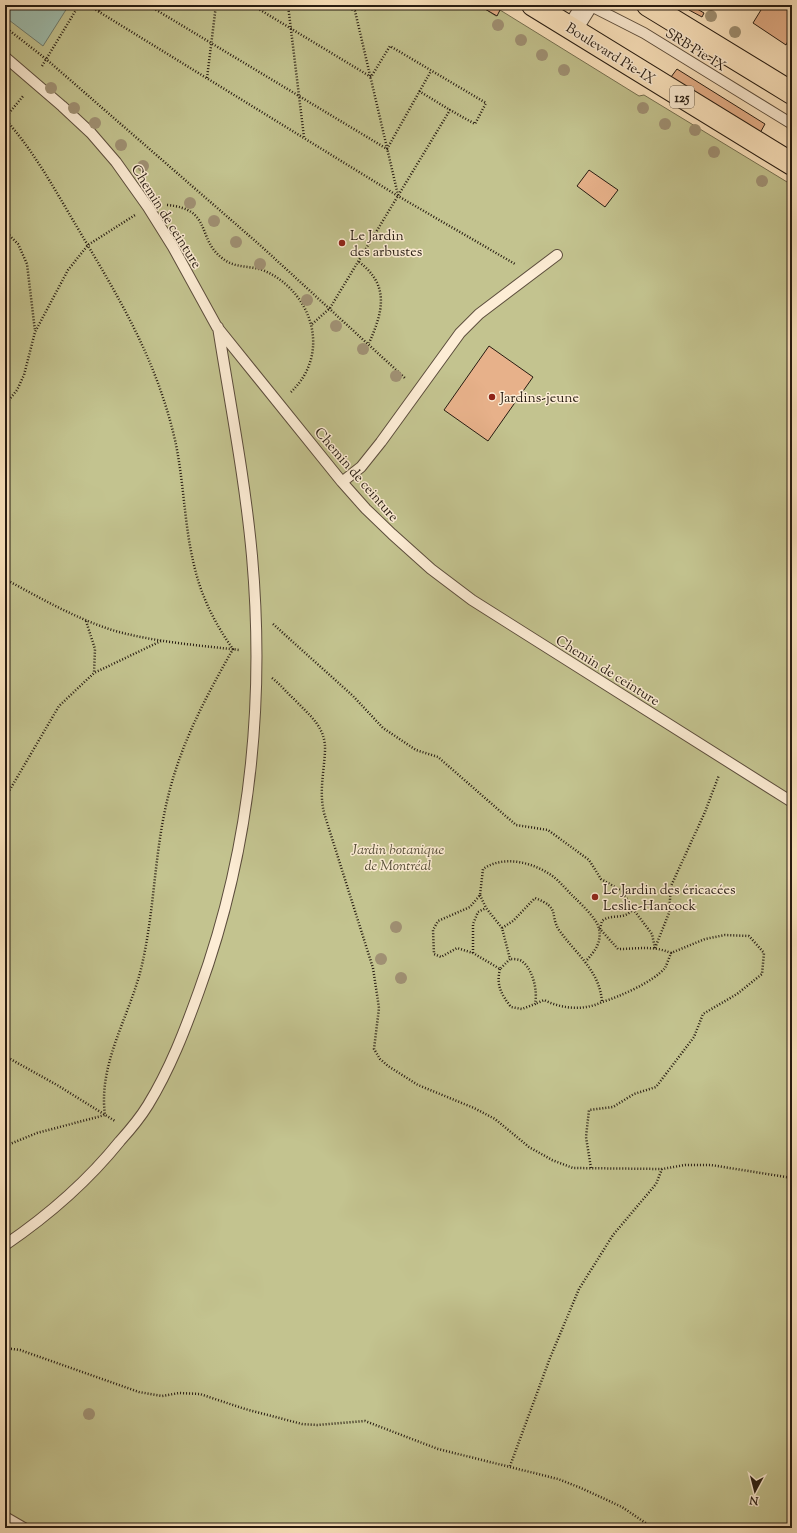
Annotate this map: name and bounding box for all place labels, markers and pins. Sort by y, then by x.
place label: Le Jardin des arbustes [350,227,422,263]
marker: Le Jardin des arbustes [337,238,347,248]
place label: Jardins-jeune [499,389,579,409]
marker: Jardins-jeune [487,392,497,402]
place label: Le Jardin des éricacées Leslie-Hancock [603,881,736,917]
marker: Le Jardin des éricacées Leslie-Hancock [590,892,600,902]

